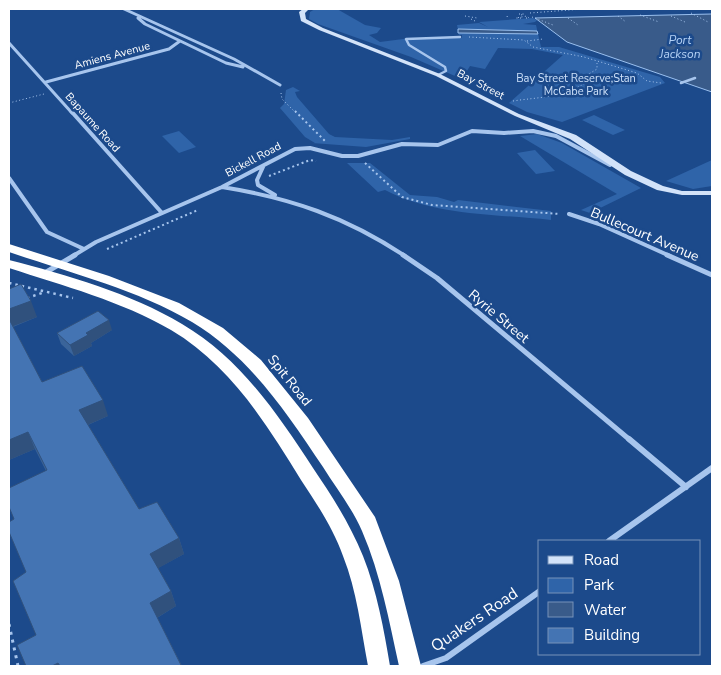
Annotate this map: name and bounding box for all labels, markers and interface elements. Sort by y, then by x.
water label: Port Jackson [659,32,701,62]
street label: Amiens Avenue [73,38,152,73]
street label: Bay Street [454,66,507,103]
park label: Bay Street Reserve;Stan McCabe Park [516,71,636,99]
street label: Bapaume Road [62,89,123,155]
street label: Bickell Road [223,138,284,180]
street label: Bullecourt Avenue [587,203,702,266]
street label: Ryrie Street [464,285,533,348]
street label: Spit Road [263,351,316,410]
legend [538,540,701,655]
text: Road [584,550,619,570]
text: Park [584,575,614,595]
street label: Quakers Road [427,583,522,657]
text: Water [584,600,627,620]
text: Building [584,625,640,645]

